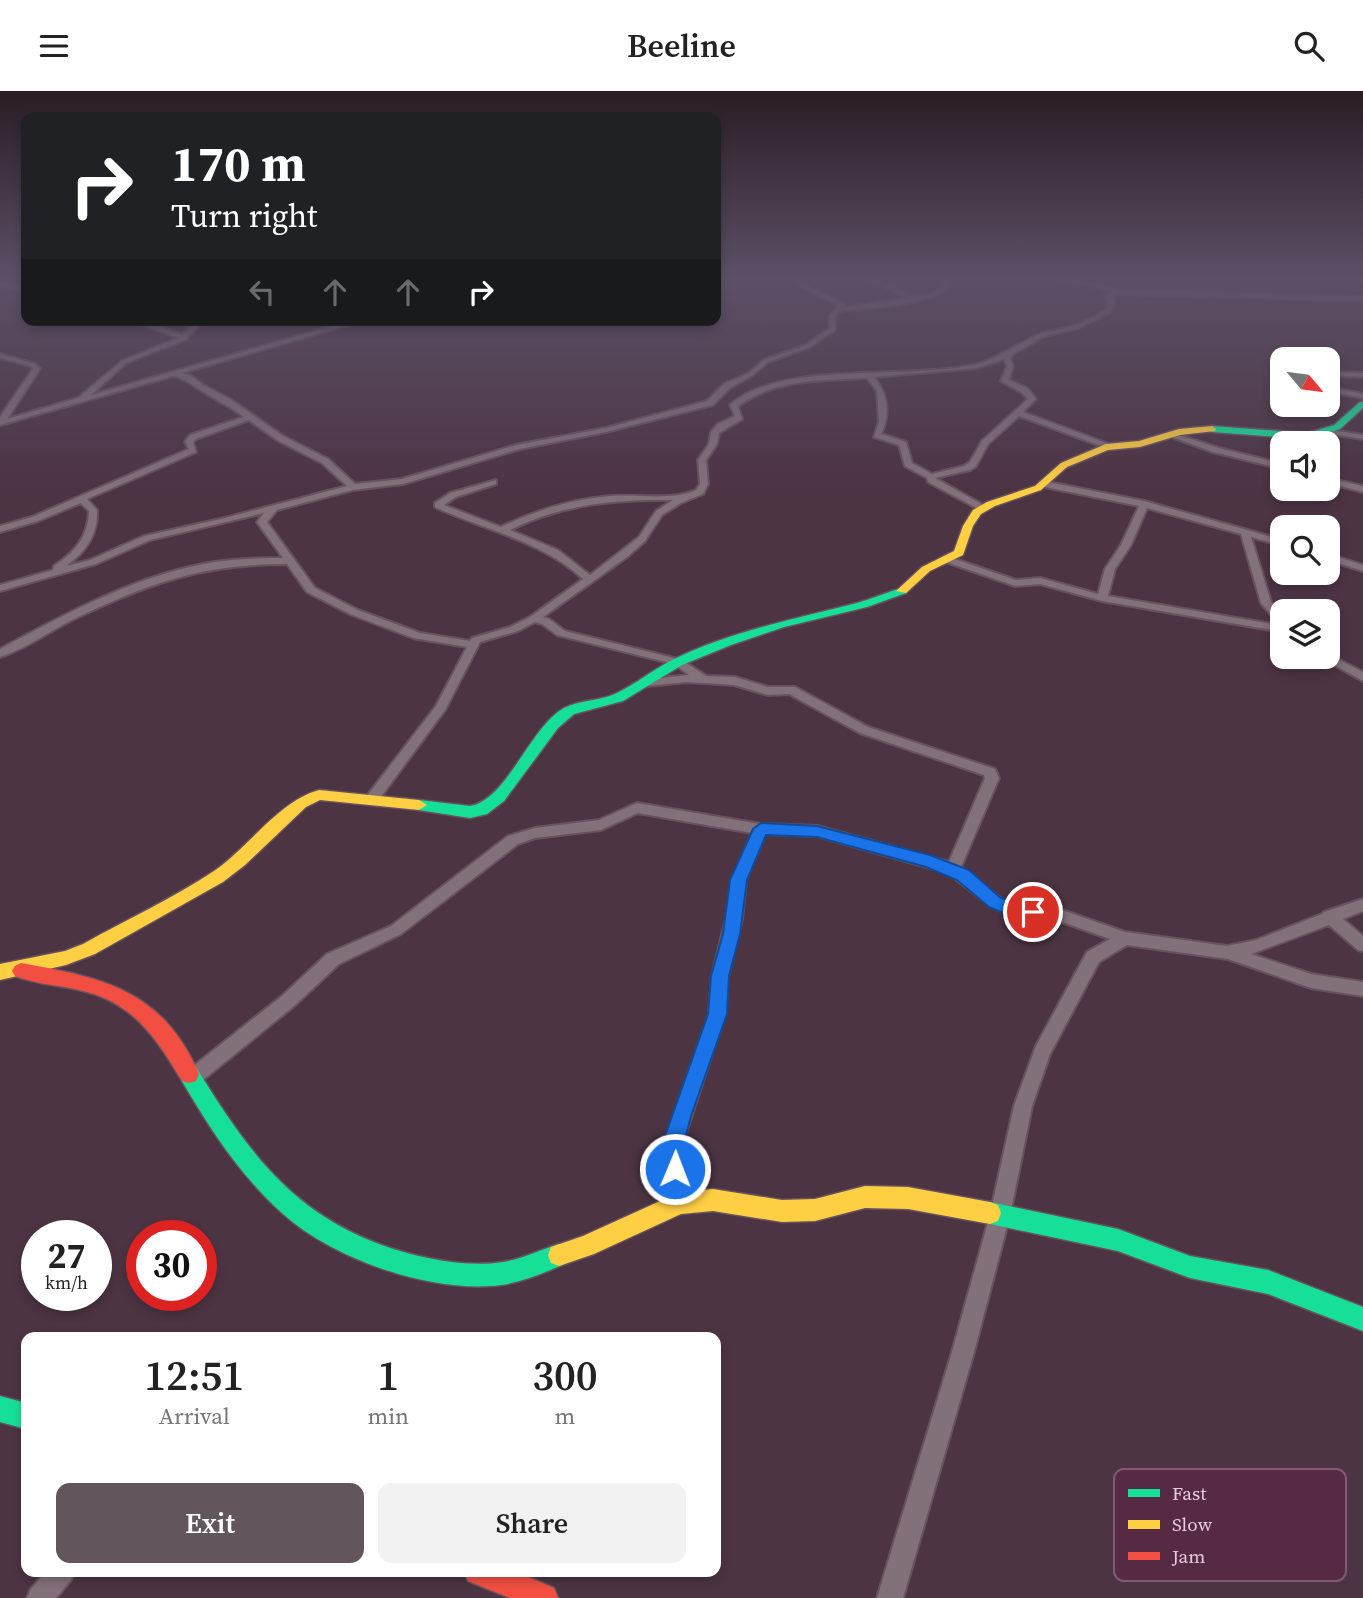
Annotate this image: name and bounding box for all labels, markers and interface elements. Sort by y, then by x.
text: Beeline [627,24,736,68]
icon: menu [35,27,73,65]
icon: search [1290,27,1328,65]
text: 170 m [171,130,306,197]
icon: right [56,140,147,231]
text: Turn right [171,194,317,238]
icon: left [243,273,281,311]
icon: ahead [316,273,354,311]
icon: ahead [389,273,427,311]
icon: right [462,273,500,311]
north arrow [1270,347,1340,417]
map controls [1270,347,1340,669]
button: sound [1270,431,1340,501]
button: search [1270,515,1340,585]
button: layers [1270,599,1340,669]
pin [1003,882,1063,942]
icon: arrive [1014,893,1052,931]
position arrow [638,1132,712,1206]
speed limit sign: 30 [126,1220,217,1311]
text: 27 [48,1232,85,1280]
text: km/h [45,1270,88,1295]
text: 12:51 [144,1346,244,1404]
text: 1 [377,1346,399,1404]
text: 300 [532,1346,598,1404]
text: Arrival [159,1400,230,1432]
text: min [367,1400,409,1432]
text: m [555,1400,575,1432]
legend [1114,1469,1346,1581]
text: Fast [1172,1480,1207,1506]
button: Exit [56,1483,364,1563]
button: Share [378,1483,686,1563]
text: Slow [1172,1511,1213,1537]
text: Jam [1171,1543,1205,1569]

